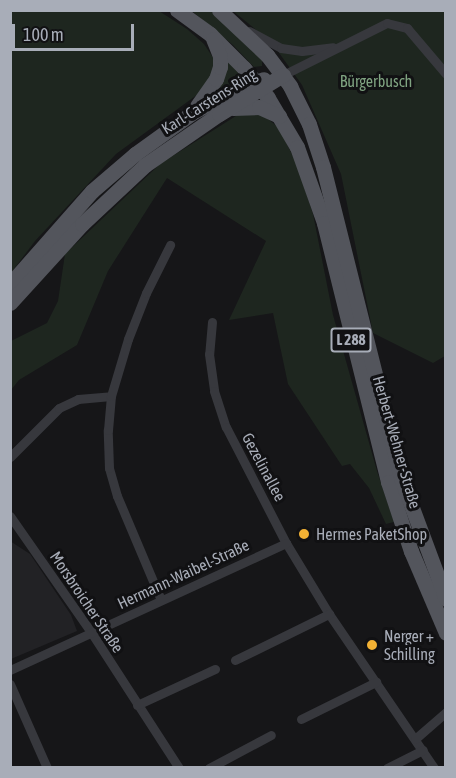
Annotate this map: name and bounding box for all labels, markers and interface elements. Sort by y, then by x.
scale bar [15,12,136,50]
text: 100 m [23,24,64,45]
street label: Karl-Carstens-Ring [158,64,260,138]
park label: Bürgerbusch [340,71,412,91]
road number: L 288 [330,328,372,352]
street label: Herbert-Wehner-Straße [369,373,425,511]
street label: Gezelinallee [238,430,290,504]
place label: Hermes PaketShop [316,524,427,544]
marker: Hermes PaketShop [297,527,311,541]
street label: Hermann-Waibel-Straße [114,535,252,613]
street label: Morsbroicher Straße [46,548,128,656]
place label: Nerger + Schilling [384,626,435,664]
marker: Nerger + Schilling [365,638,379,652]

